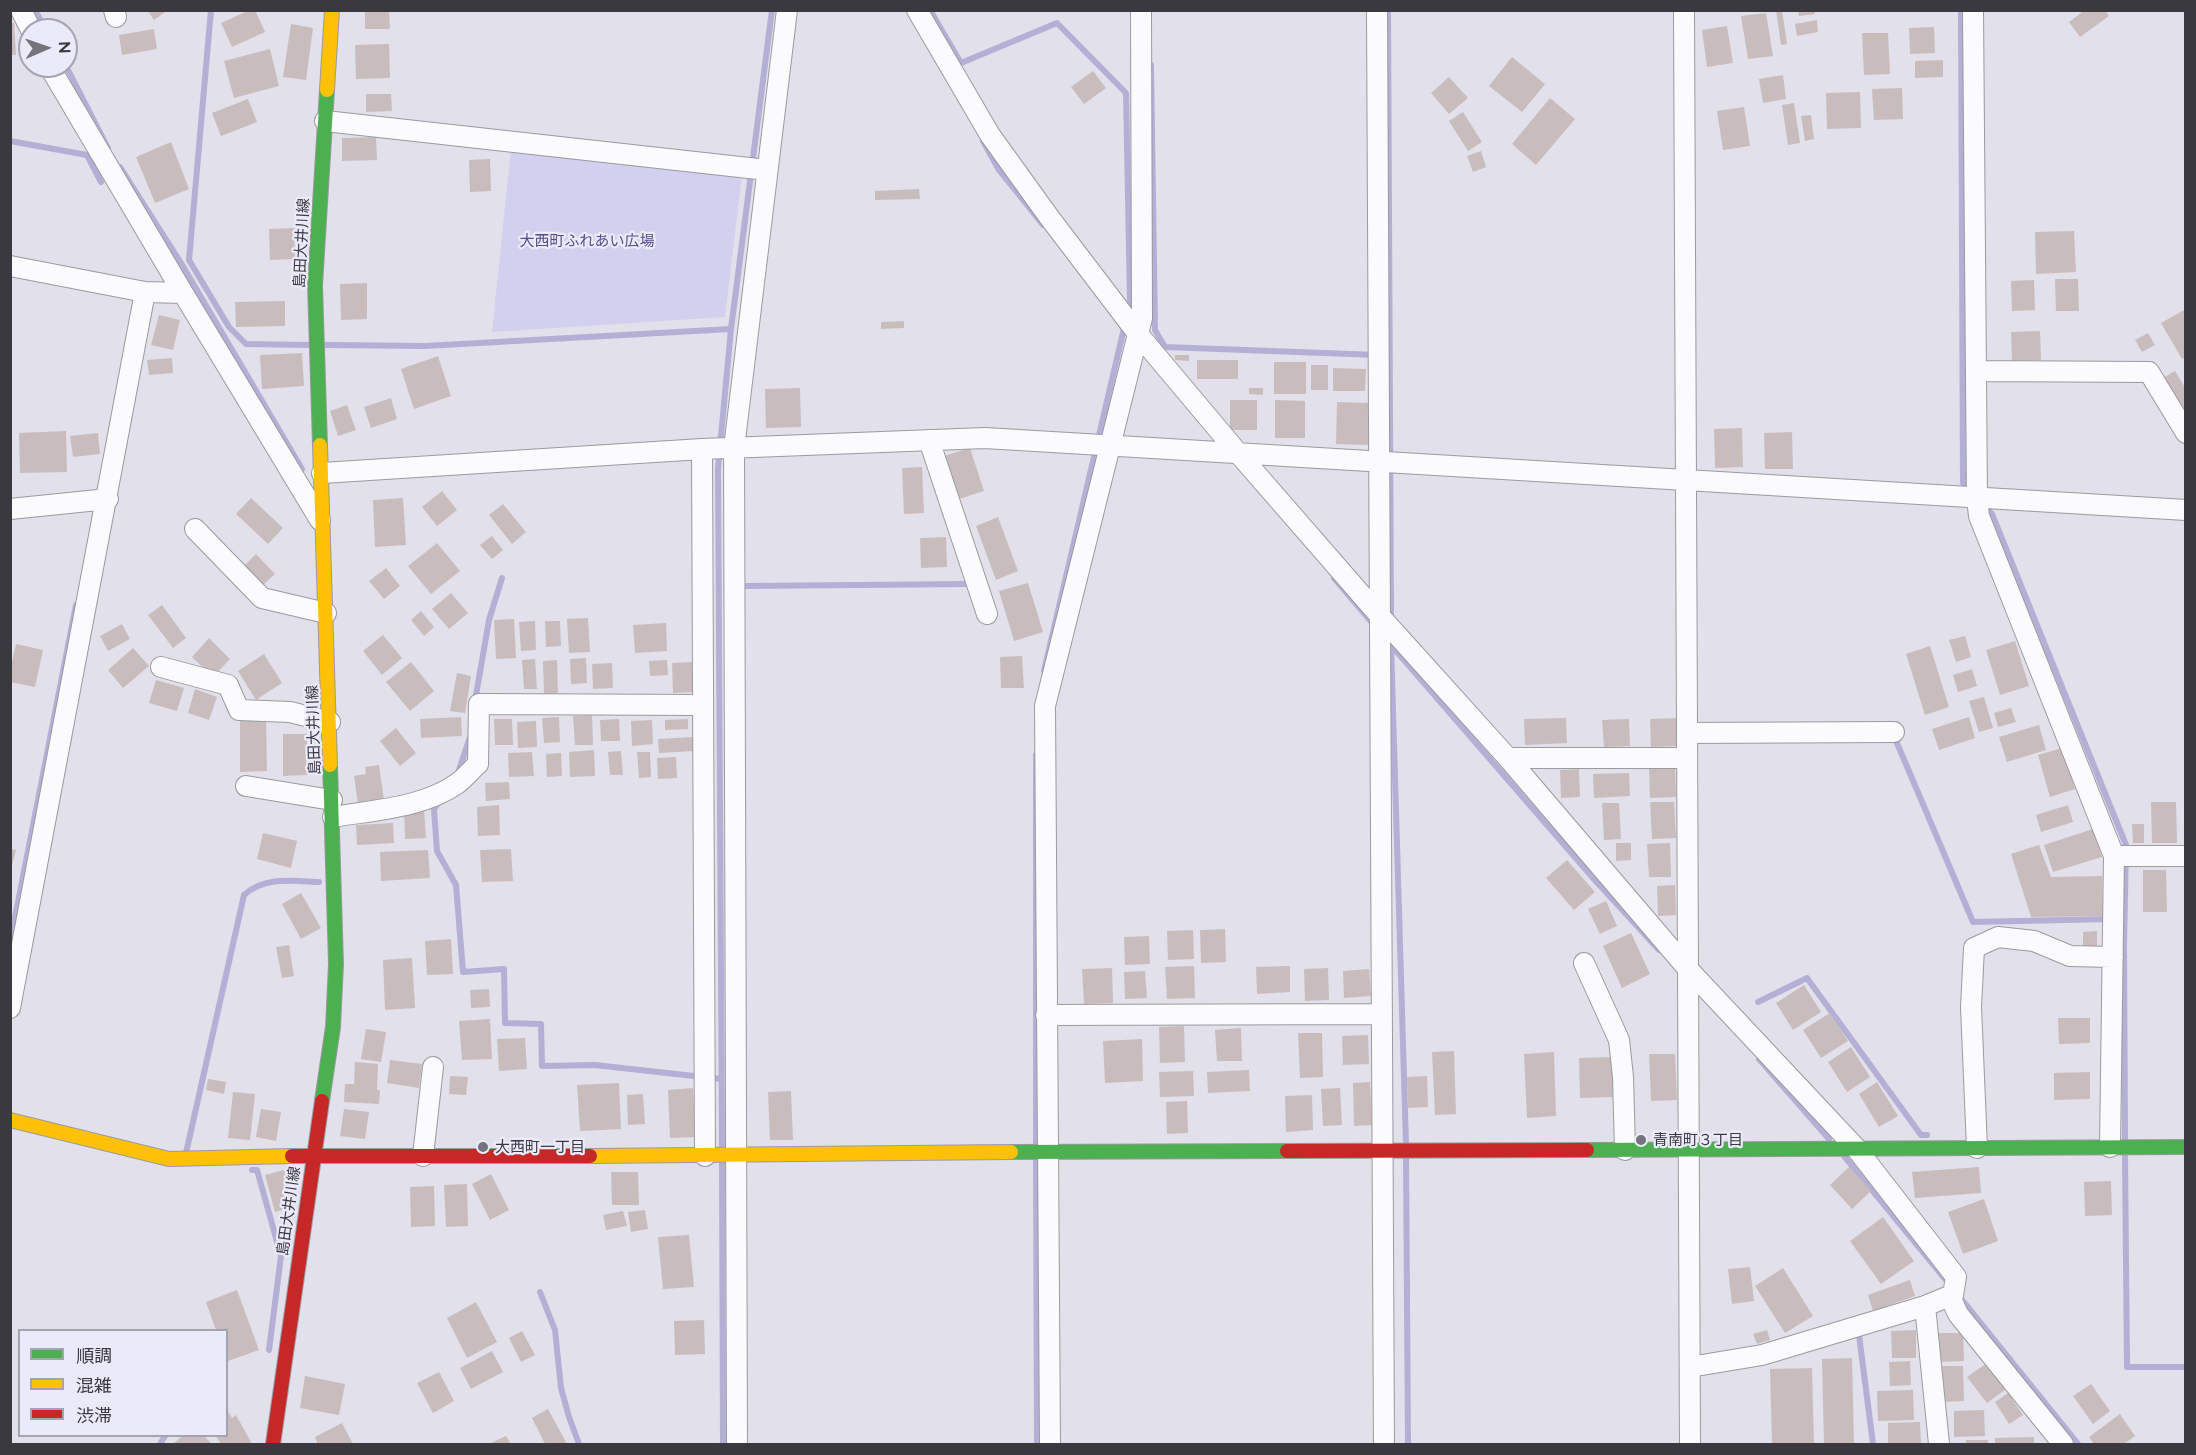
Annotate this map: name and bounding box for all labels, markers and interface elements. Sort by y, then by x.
north arrow [18,18,78,78]
text: N [55,41,74,54]
street label: 島田大井川線 [291,198,313,288]
park label: 大西町ふれあい広場 [520,232,654,250]
street label: 島田大井川線 [303,685,325,775]
place label: 青南町３丁目 [1653,1131,1743,1149]
marker: 青南町３丁目 [1634,1133,1648,1147]
place label: 大西町一丁目 [495,1138,585,1156]
marker: 大西町一丁目 [476,1140,490,1154]
street label: 島田大井川線 [274,1165,304,1257]
legend [18,1329,228,1437]
text: 順調 [76,1345,112,1366]
text: 混雑 [76,1375,112,1396]
text: 渋滞 [76,1405,112,1426]

